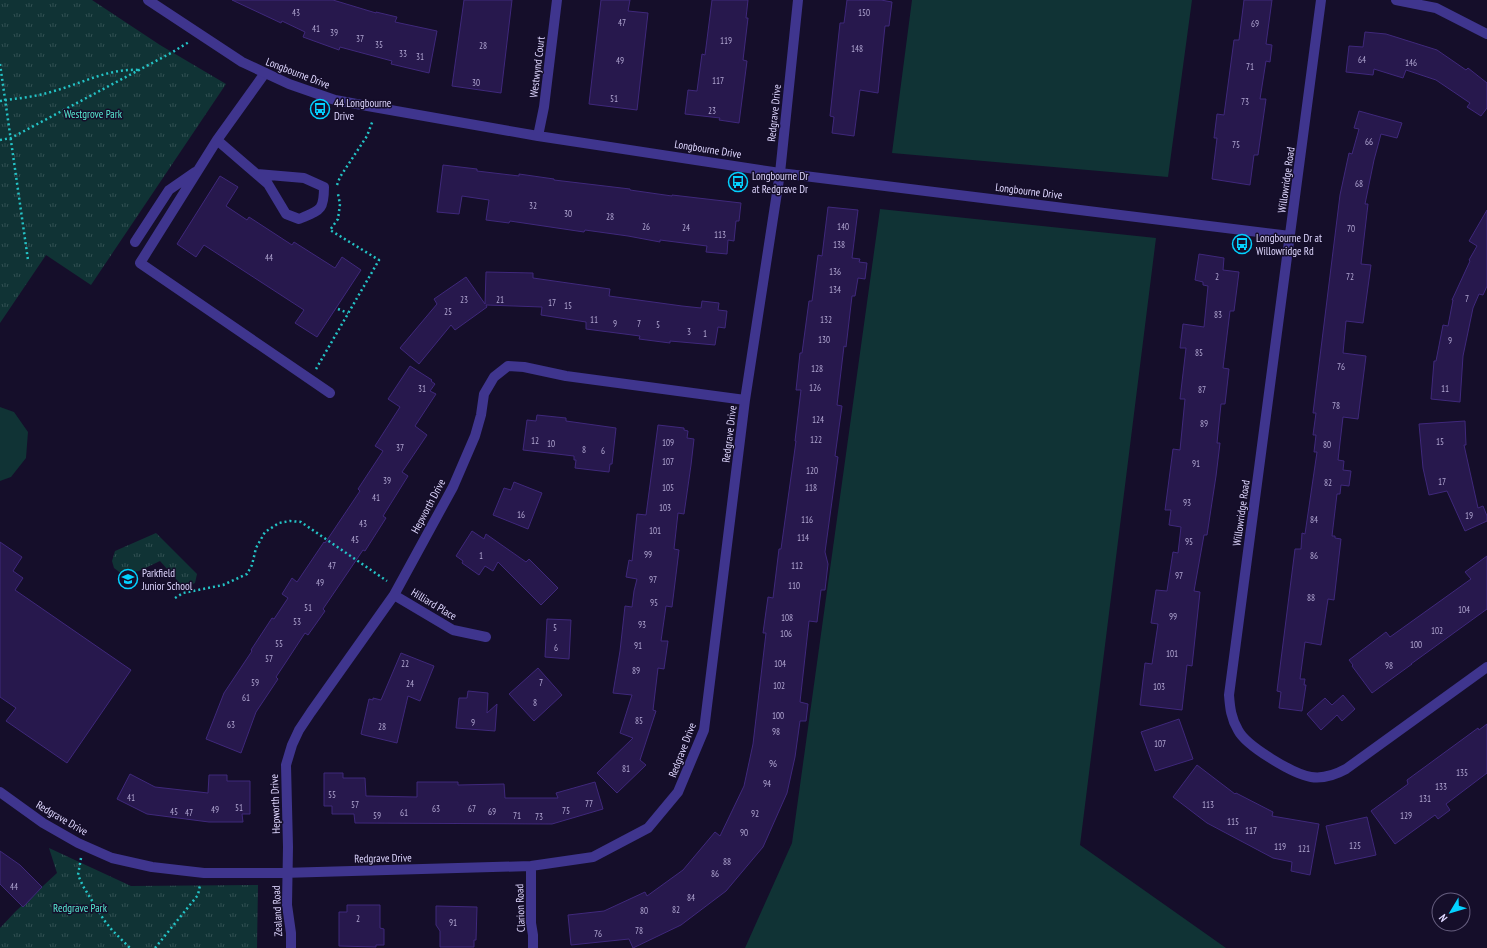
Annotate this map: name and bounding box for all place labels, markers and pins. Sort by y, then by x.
place label: 44 Longbourne Drive [334,96,392,123]
bus stop icon: 44 Longbourne Drive [309,98,331,120]
place label: Longbourne Dr at Redgrave Dr [752,169,808,196]
bus stop icon: Longbourne Dr at Redgrave Dr [727,171,749,193]
place label: Longbourne Dr at Willowridge Rd [1256,231,1322,258]
bus stop icon: Longbourne Dr at Willowridge Rd [1231,233,1253,255]
place label: Parkfield Junior School [141,566,193,593]
school or university icon: Parkfield Junior School [117,568,139,590]

